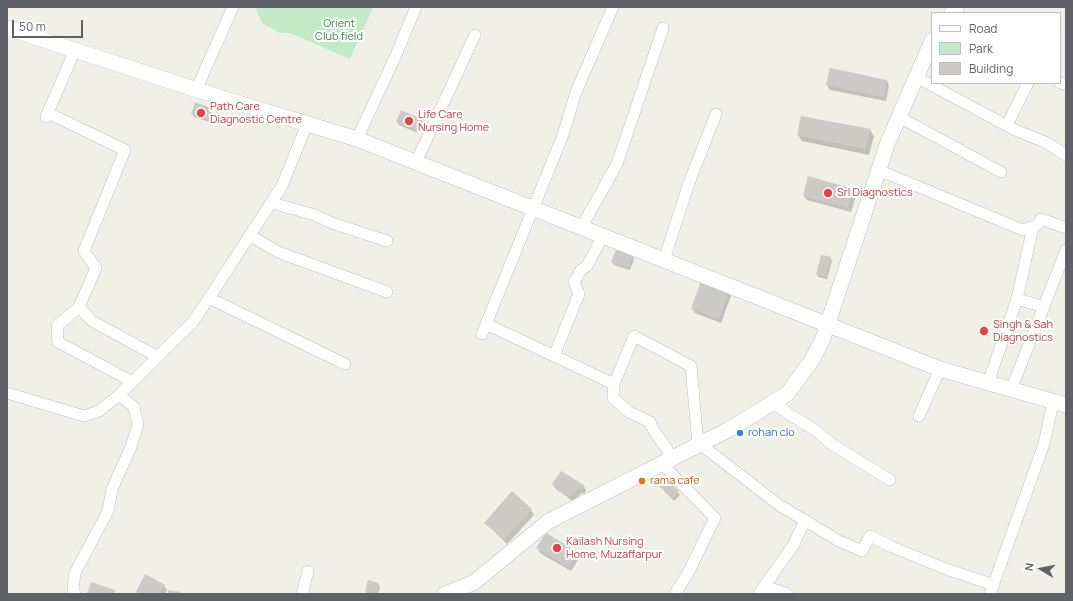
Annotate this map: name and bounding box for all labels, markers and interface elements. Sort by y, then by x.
scale bar [14,12,85,38]
legend [931,12,1061,84]
park label: Orient Club field [315,17,363,43]
text: 50 m [19,18,46,35]
text: Road [969,20,997,37]
text: Park [969,40,993,57]
text: Building [969,60,1013,77]
place label: Path Care Diagnostic Centre [210,100,302,126]
marker: Path Care Diagnostic Centre [195,107,207,119]
place label: Life Care Nursing Home [418,108,489,134]
marker: Life Care Nursing Home [403,115,415,127]
place label: Srl Diagnostics [837,186,913,200]
marker: Srl Diagnostics [822,187,834,199]
place label: Singh & Sah Diagnostics [993,318,1053,344]
marker: Singh & Sah Diagnostics [978,325,990,337]
place label: rohan clo [748,426,795,440]
marker: rohan clo [735,428,745,438]
place label: rama cafe [650,474,700,488]
marker: rama cafe [637,476,647,486]
place label: Kailash Nursing Home, Muzaffarpur [566,535,662,561]
marker: Kailash Nursing Home, Muzaffarpur [551,542,563,554]
north arrow [1021,549,1061,589]
text: N [1021,562,1037,572]

